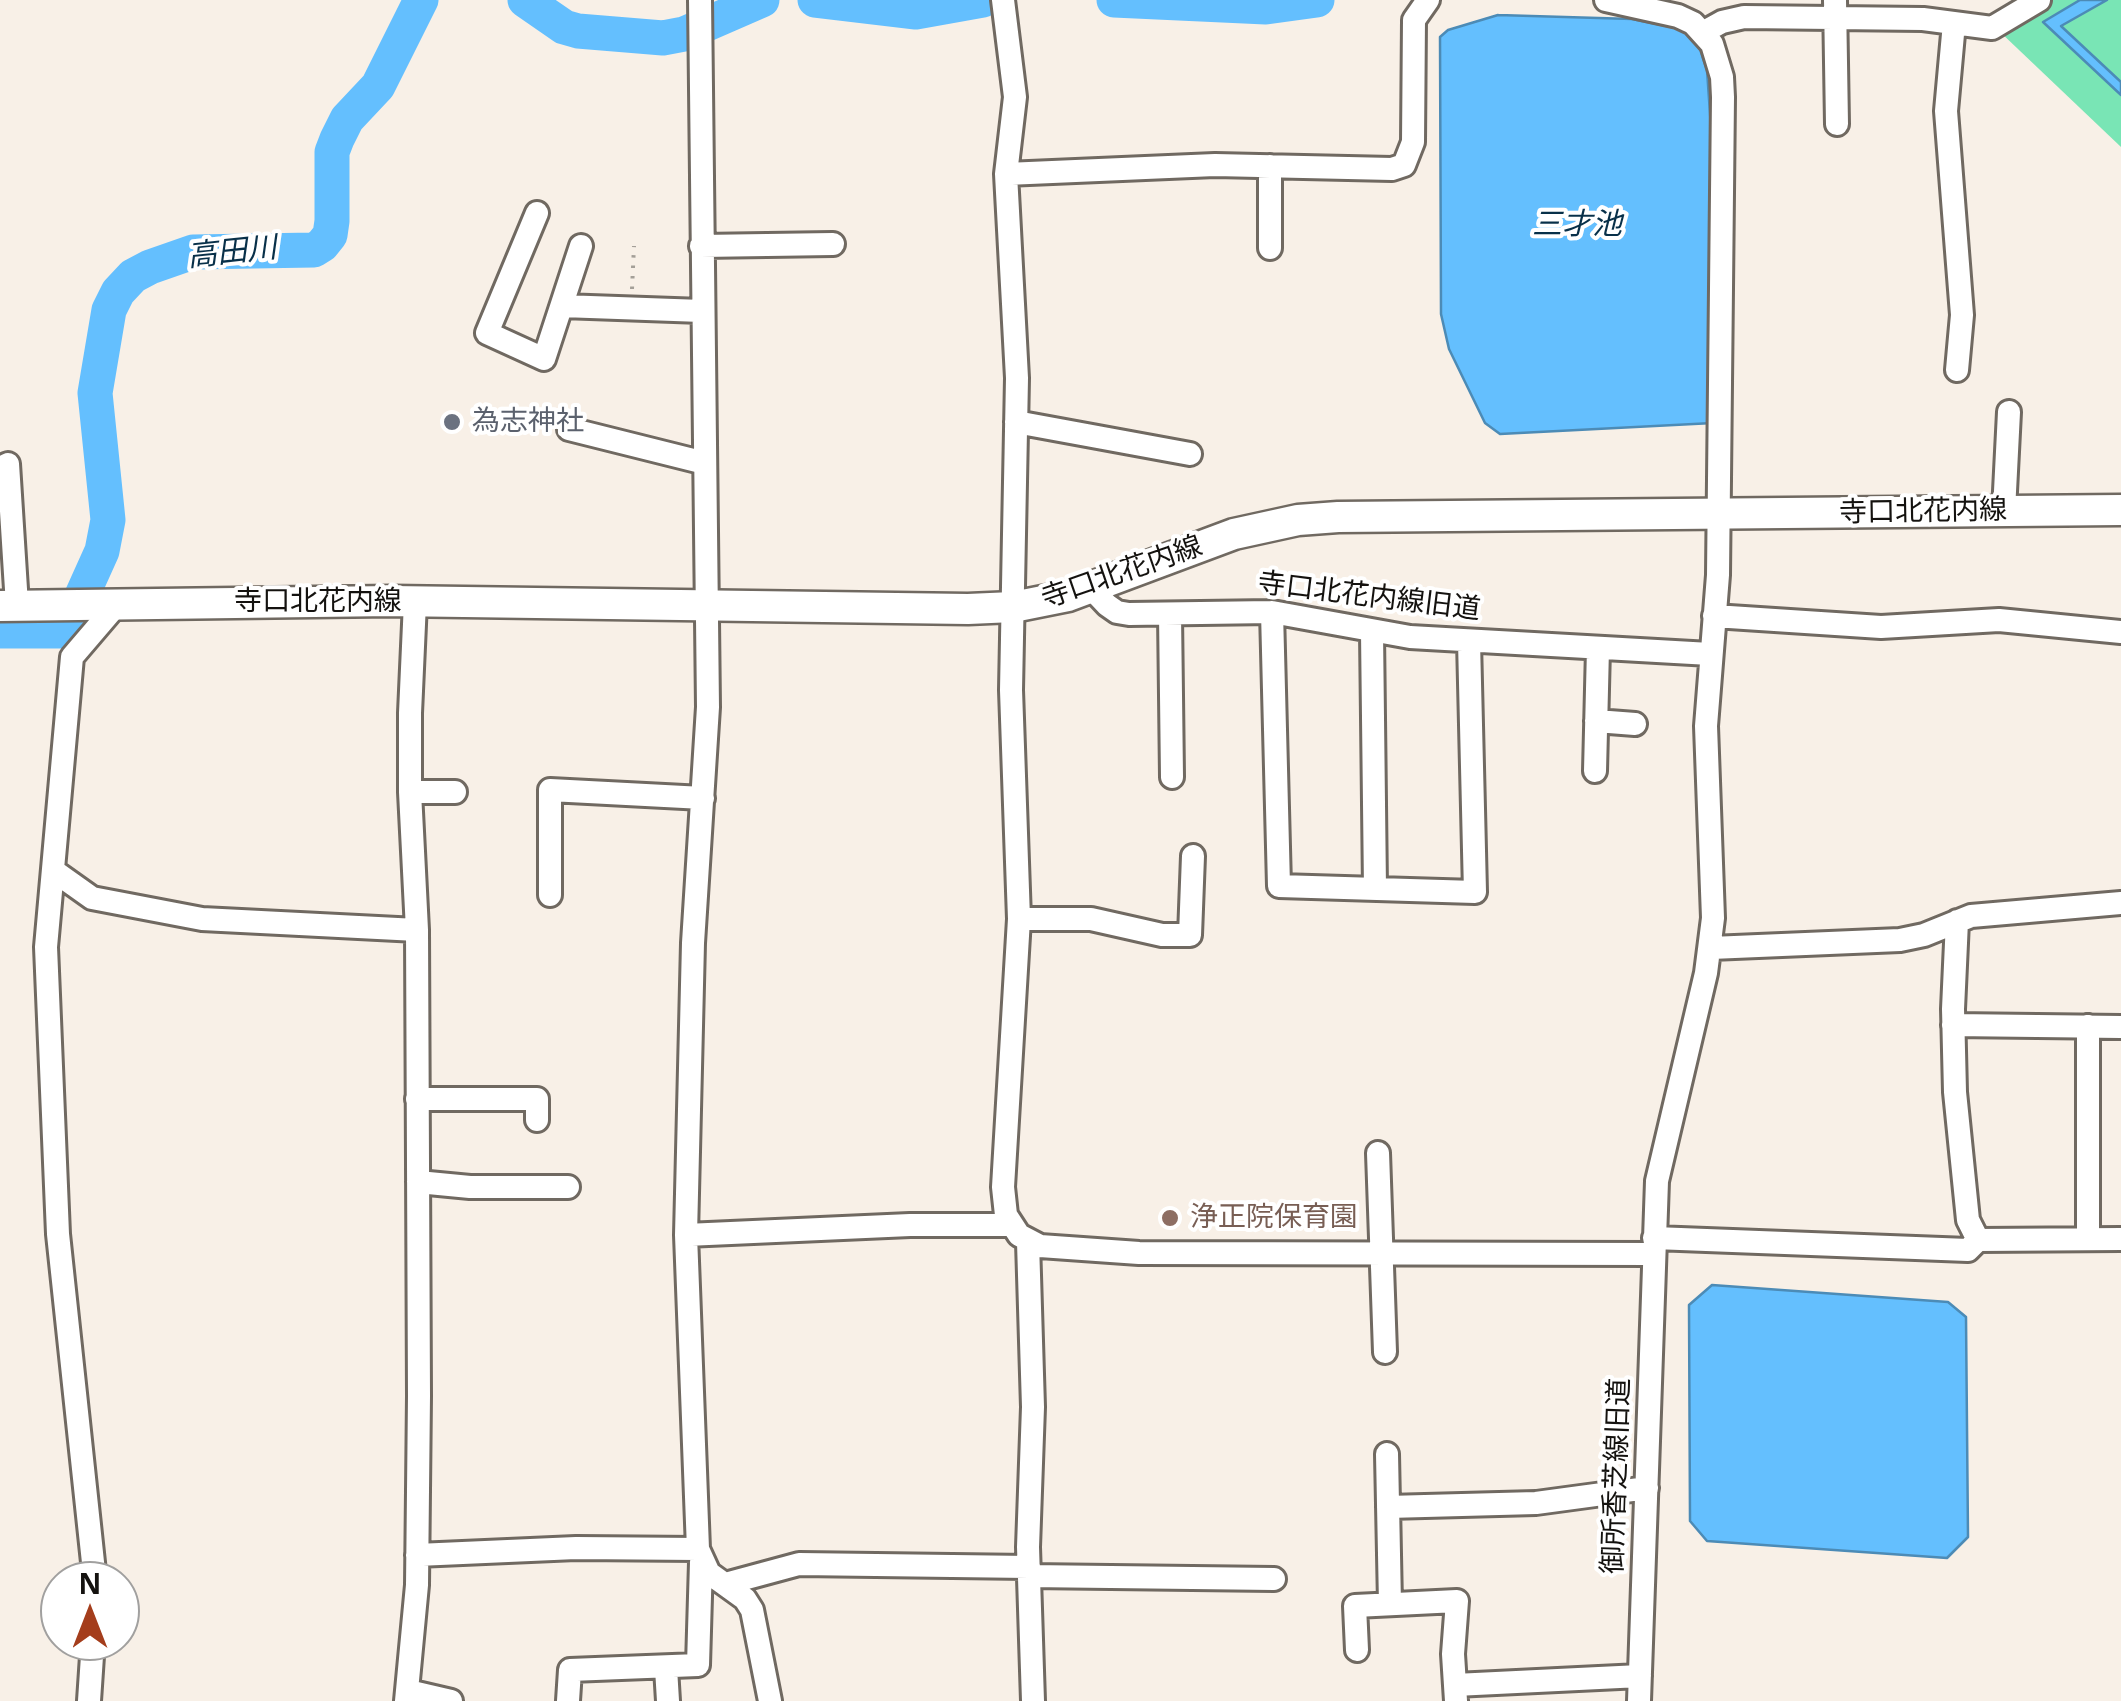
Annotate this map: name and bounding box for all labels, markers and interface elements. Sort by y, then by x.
water label: 三才池 [1532,207,1622,243]
water label: 高田川 [185,230,279,276]
place label: 為志神社 [472,405,584,439]
marker: 為志神社 [441,411,463,433]
street label: 寺口北花内線 [1839,494,2007,530]
street label: 寺口北花内線 [1037,530,1207,616]
street label: 寺口北花内線旧道 [1256,567,1482,627]
street label: 寺口北花内線 [234,585,402,619]
place label: 浄正院保育園 [1190,1201,1358,1235]
marker: 浄正院保育園 [1159,1207,1181,1229]
street label: 御所香芝線旧道 [1597,1377,1637,1575]
north arrow [40,1561,140,1661]
text: N [79,1564,101,1602]

